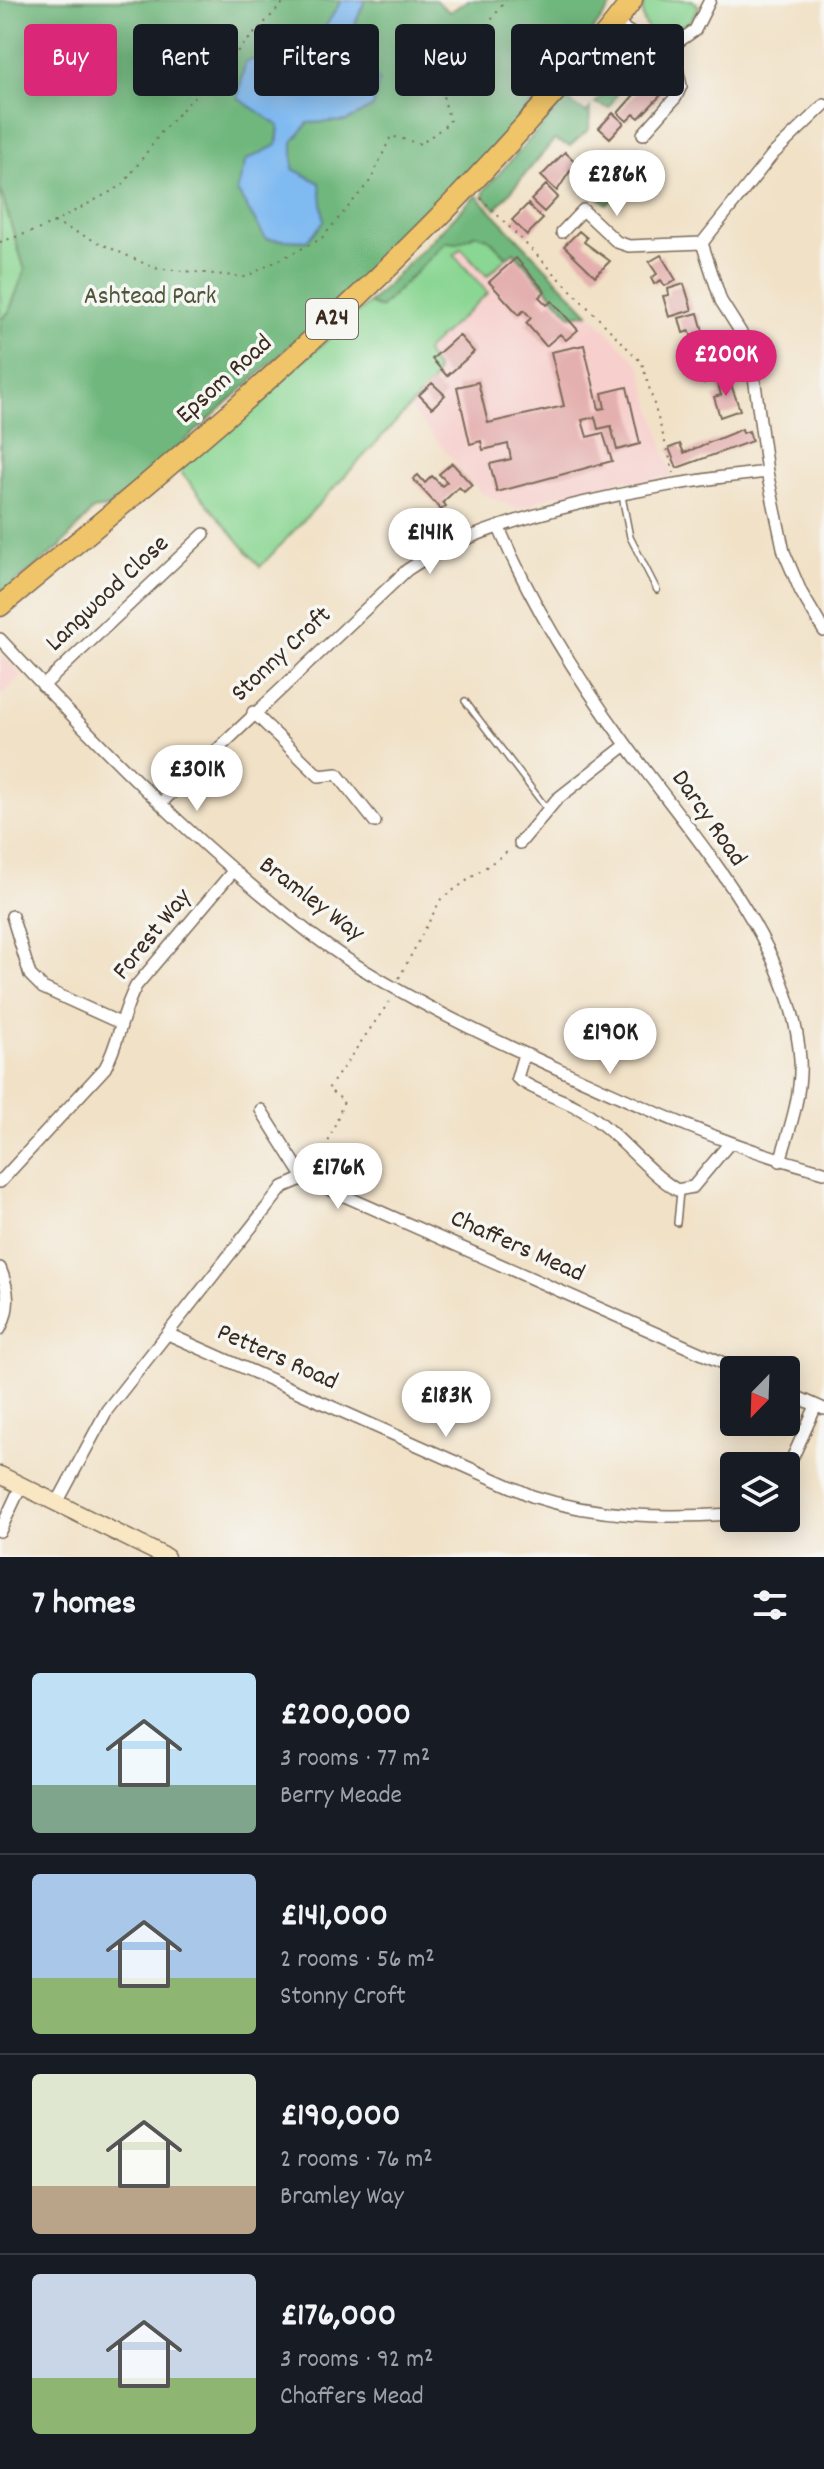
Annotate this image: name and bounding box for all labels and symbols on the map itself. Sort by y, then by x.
pin: £286K [561,150,673,218]
park label: Ashtead Park [84,279,216,316]
road number: A24 [306,299,358,339]
street label: Epsom Road [168,327,282,433]
pin: £200K [670,330,782,398]
pin: £141K [374,508,486,576]
street label: Langwood Close [38,527,178,661]
street label: Stonny Croft [223,598,341,711]
pin: £301K [141,745,253,813]
street label: Darcy Road [661,763,755,875]
street label: Bramley Way [250,848,372,952]
street label: Forest Way [105,881,202,989]
pin: £190K [554,1008,666,1076]
pin: £176K [282,1143,394,1211]
street label: Chaffers Mead [444,1201,590,1293]
street label: Petters Road [211,1315,343,1401]
north arrow [720,1356,800,1436]
pin: £183K [390,1371,502,1439]

